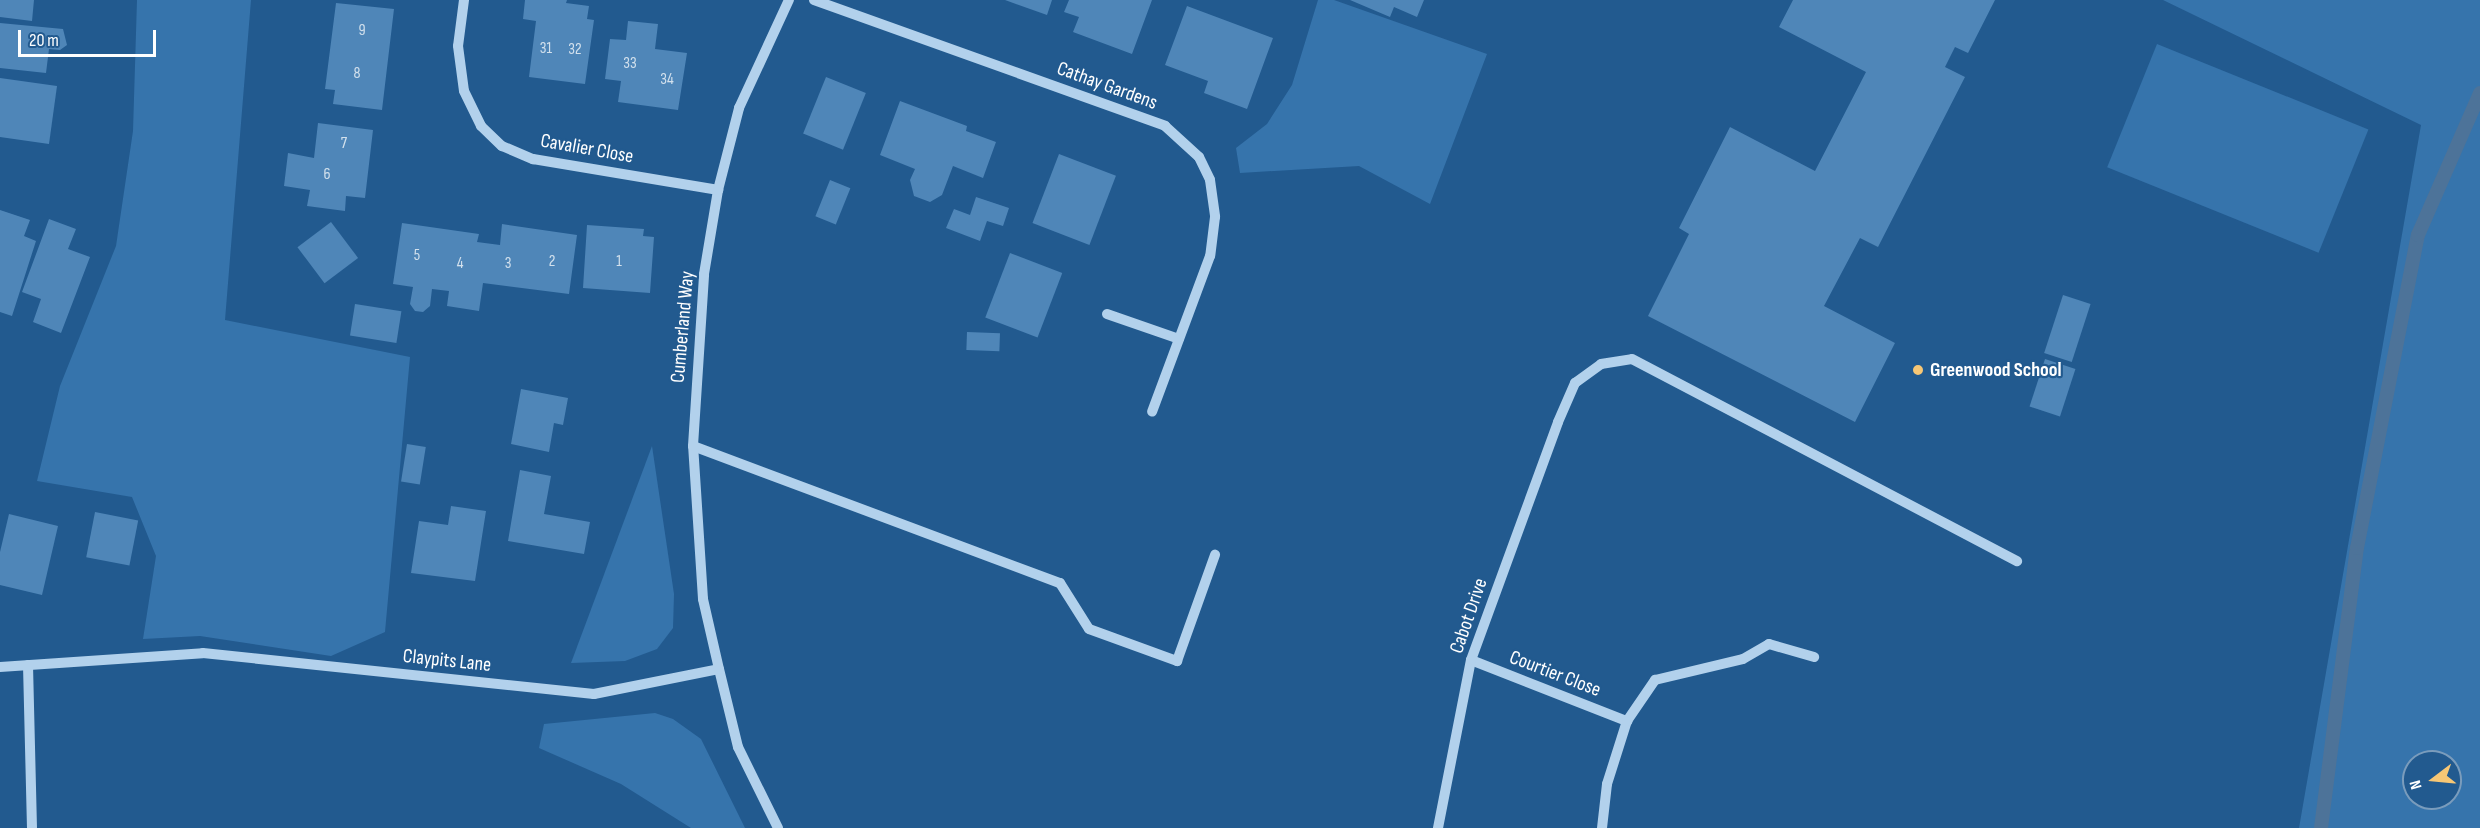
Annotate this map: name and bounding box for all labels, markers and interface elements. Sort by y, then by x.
scale bar [21,18,159,56]
house number: 9 [358,21,366,41]
text: 20 m [29,30,59,51]
house number: 31 [540,39,552,59]
house number: 32 [568,40,582,60]
house number: 33 [623,54,637,74]
street label: Cathay Gardens [1053,57,1161,115]
house number: 8 [353,64,361,84]
house number: 34 [660,70,674,90]
street label: Cavalier Close [539,129,635,169]
house number: 7 [341,134,347,154]
house number: 6 [323,165,331,185]
house number: 5 [414,246,420,266]
house number: 2 [549,252,555,272]
house number: 1 [616,252,622,272]
house number: 4 [457,254,463,274]
house number: 3 [505,254,511,274]
street label: Cumberland Way [666,270,700,384]
place label: Greenwood School [1930,358,2062,382]
marker: Greenwood School [1911,363,1925,377]
street label: Cabot Drive [1445,575,1493,657]
street label: Claypits Lane [402,644,492,678]
street label: Courtier Close [1506,646,1604,702]
north arrow [2402,750,2462,810]
text: N [2406,778,2426,791]

